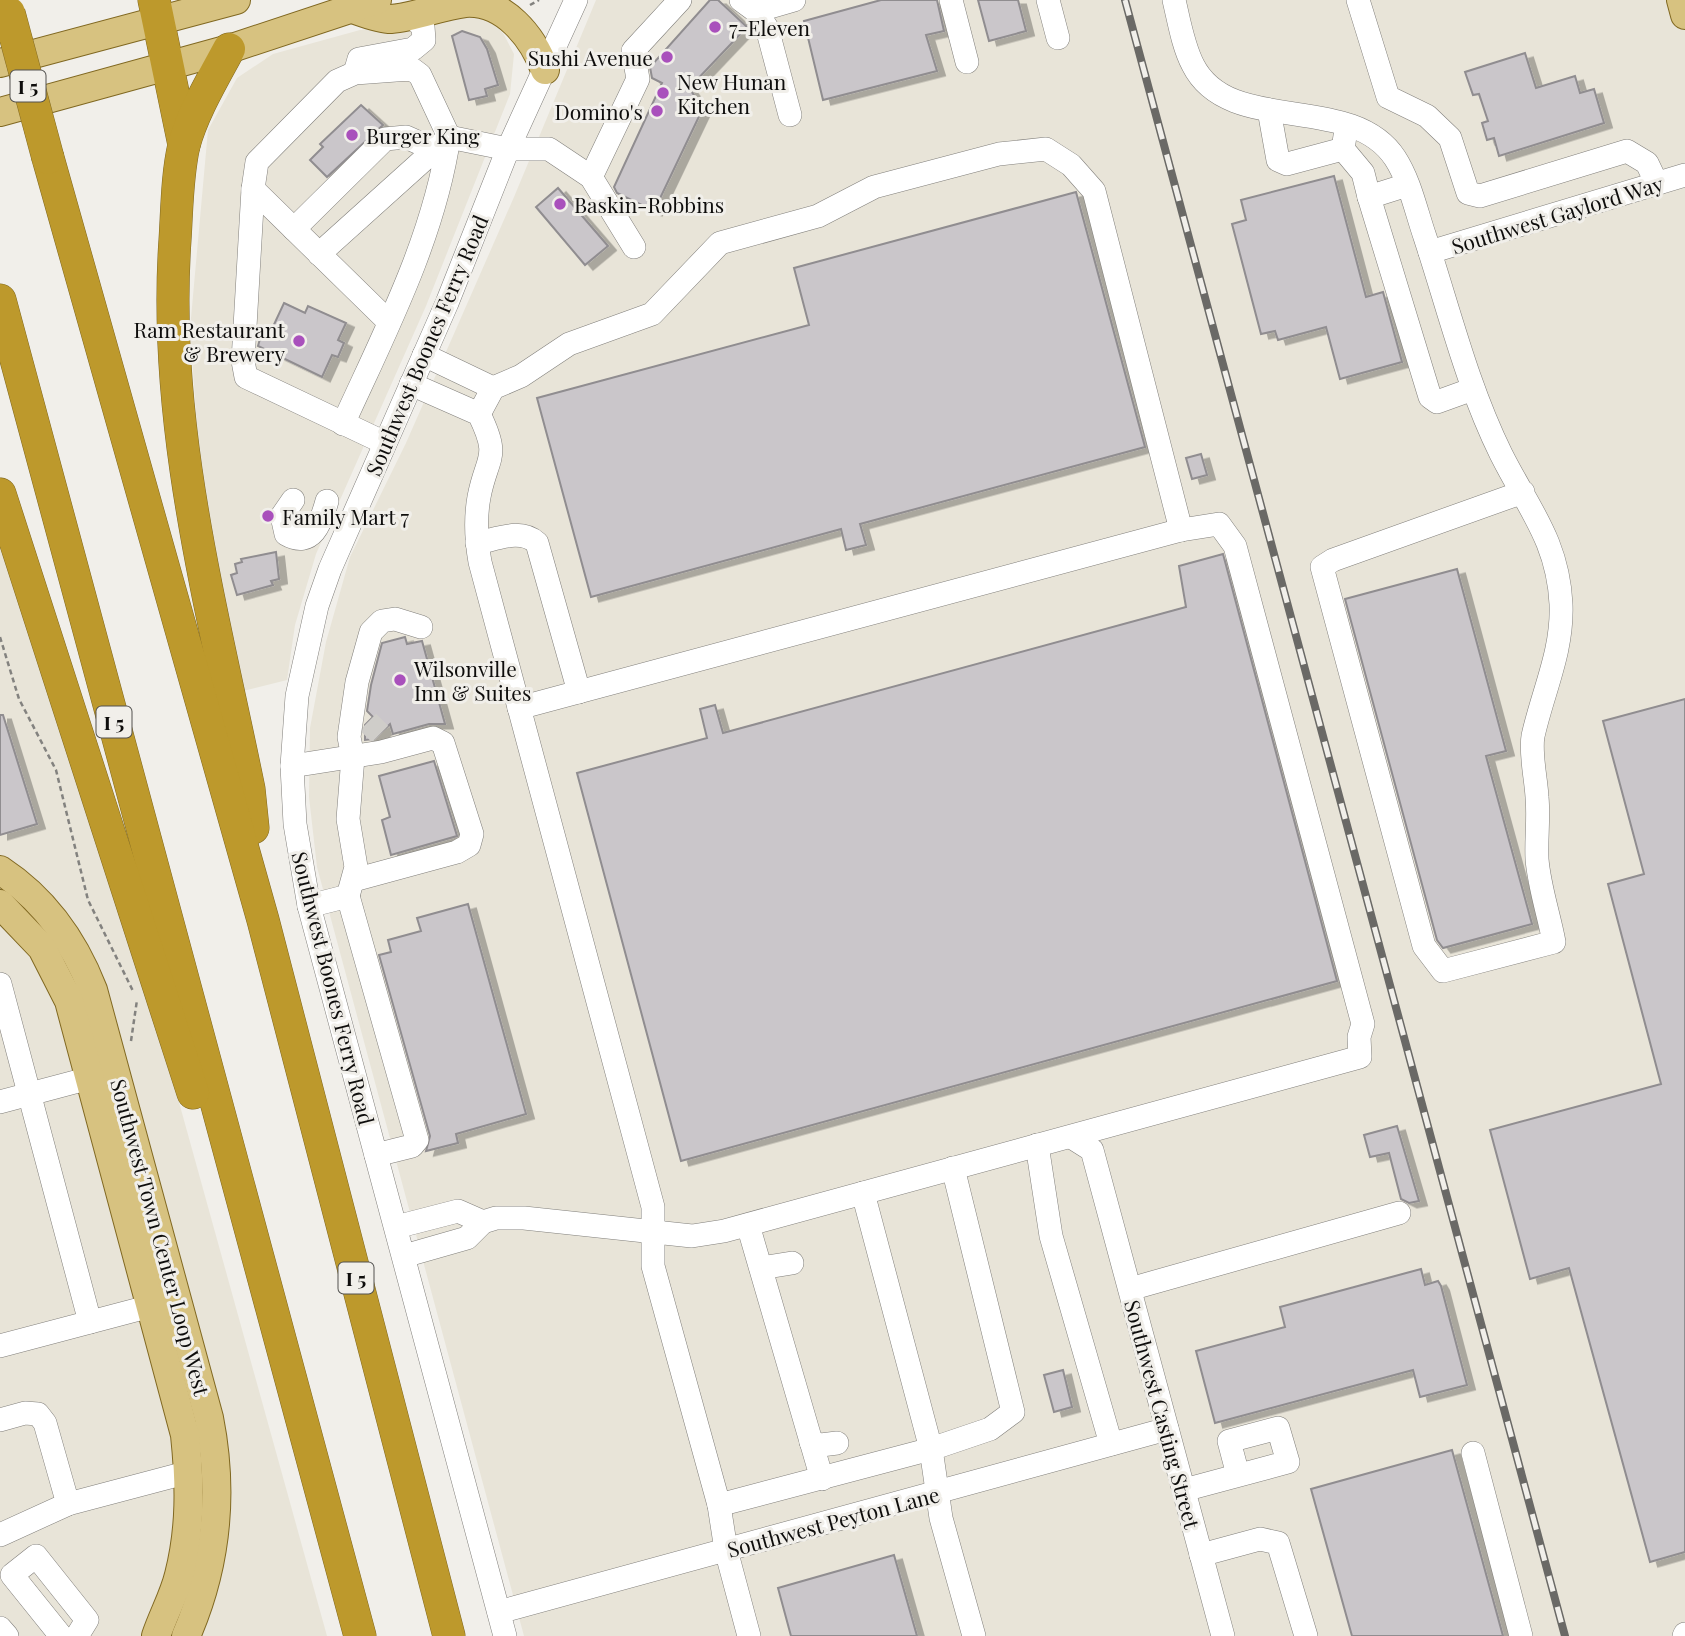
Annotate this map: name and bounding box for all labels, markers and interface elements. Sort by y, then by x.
place label: 7-Eleven [729,13,811,41]
marker: 7-Eleven [707,19,723,35]
place label: Sushi Avenue [528,43,653,71]
marker: Sushi Avenue [659,49,675,65]
place label: New Hunan Kitchen [677,67,787,119]
road number: I 5 [10,71,46,102]
marker: New Hunan Kitchen [655,85,671,101]
place label: Domino's [554,97,643,125]
marker: Domino's [649,103,665,119]
place label: Burger King [366,121,480,149]
marker: Burger King [344,127,360,143]
street label: Southwest Gaylord Way [1448,168,1667,260]
place label: Baskin-Robbins [574,190,724,218]
marker: Baskin-Robbins [552,196,568,212]
street label: Southwest Boones Ferry Road [358,210,494,480]
place label: Ram Restaurant & Brewery [134,315,286,367]
marker: Ram Restaurant & Brewery [291,333,307,349]
place label: Family Mart 7 [282,502,409,530]
marker: Family Mart 7 [260,508,276,524]
place label: Wilsonville Inn & Suites [413,654,531,706]
marker: Wilsonville Inn & Suites [392,672,408,688]
road number: I 5 [96,706,132,737]
street label: Southwest Boones Ferry Road [286,848,382,1128]
street label: Southwest Town Center Loop West [105,1076,217,1399]
road number: I 5 [338,1262,374,1294]
street label: Southwest Casting Street [1119,1296,1207,1532]
street label: Southwest Peyton Lane [724,1479,942,1563]

